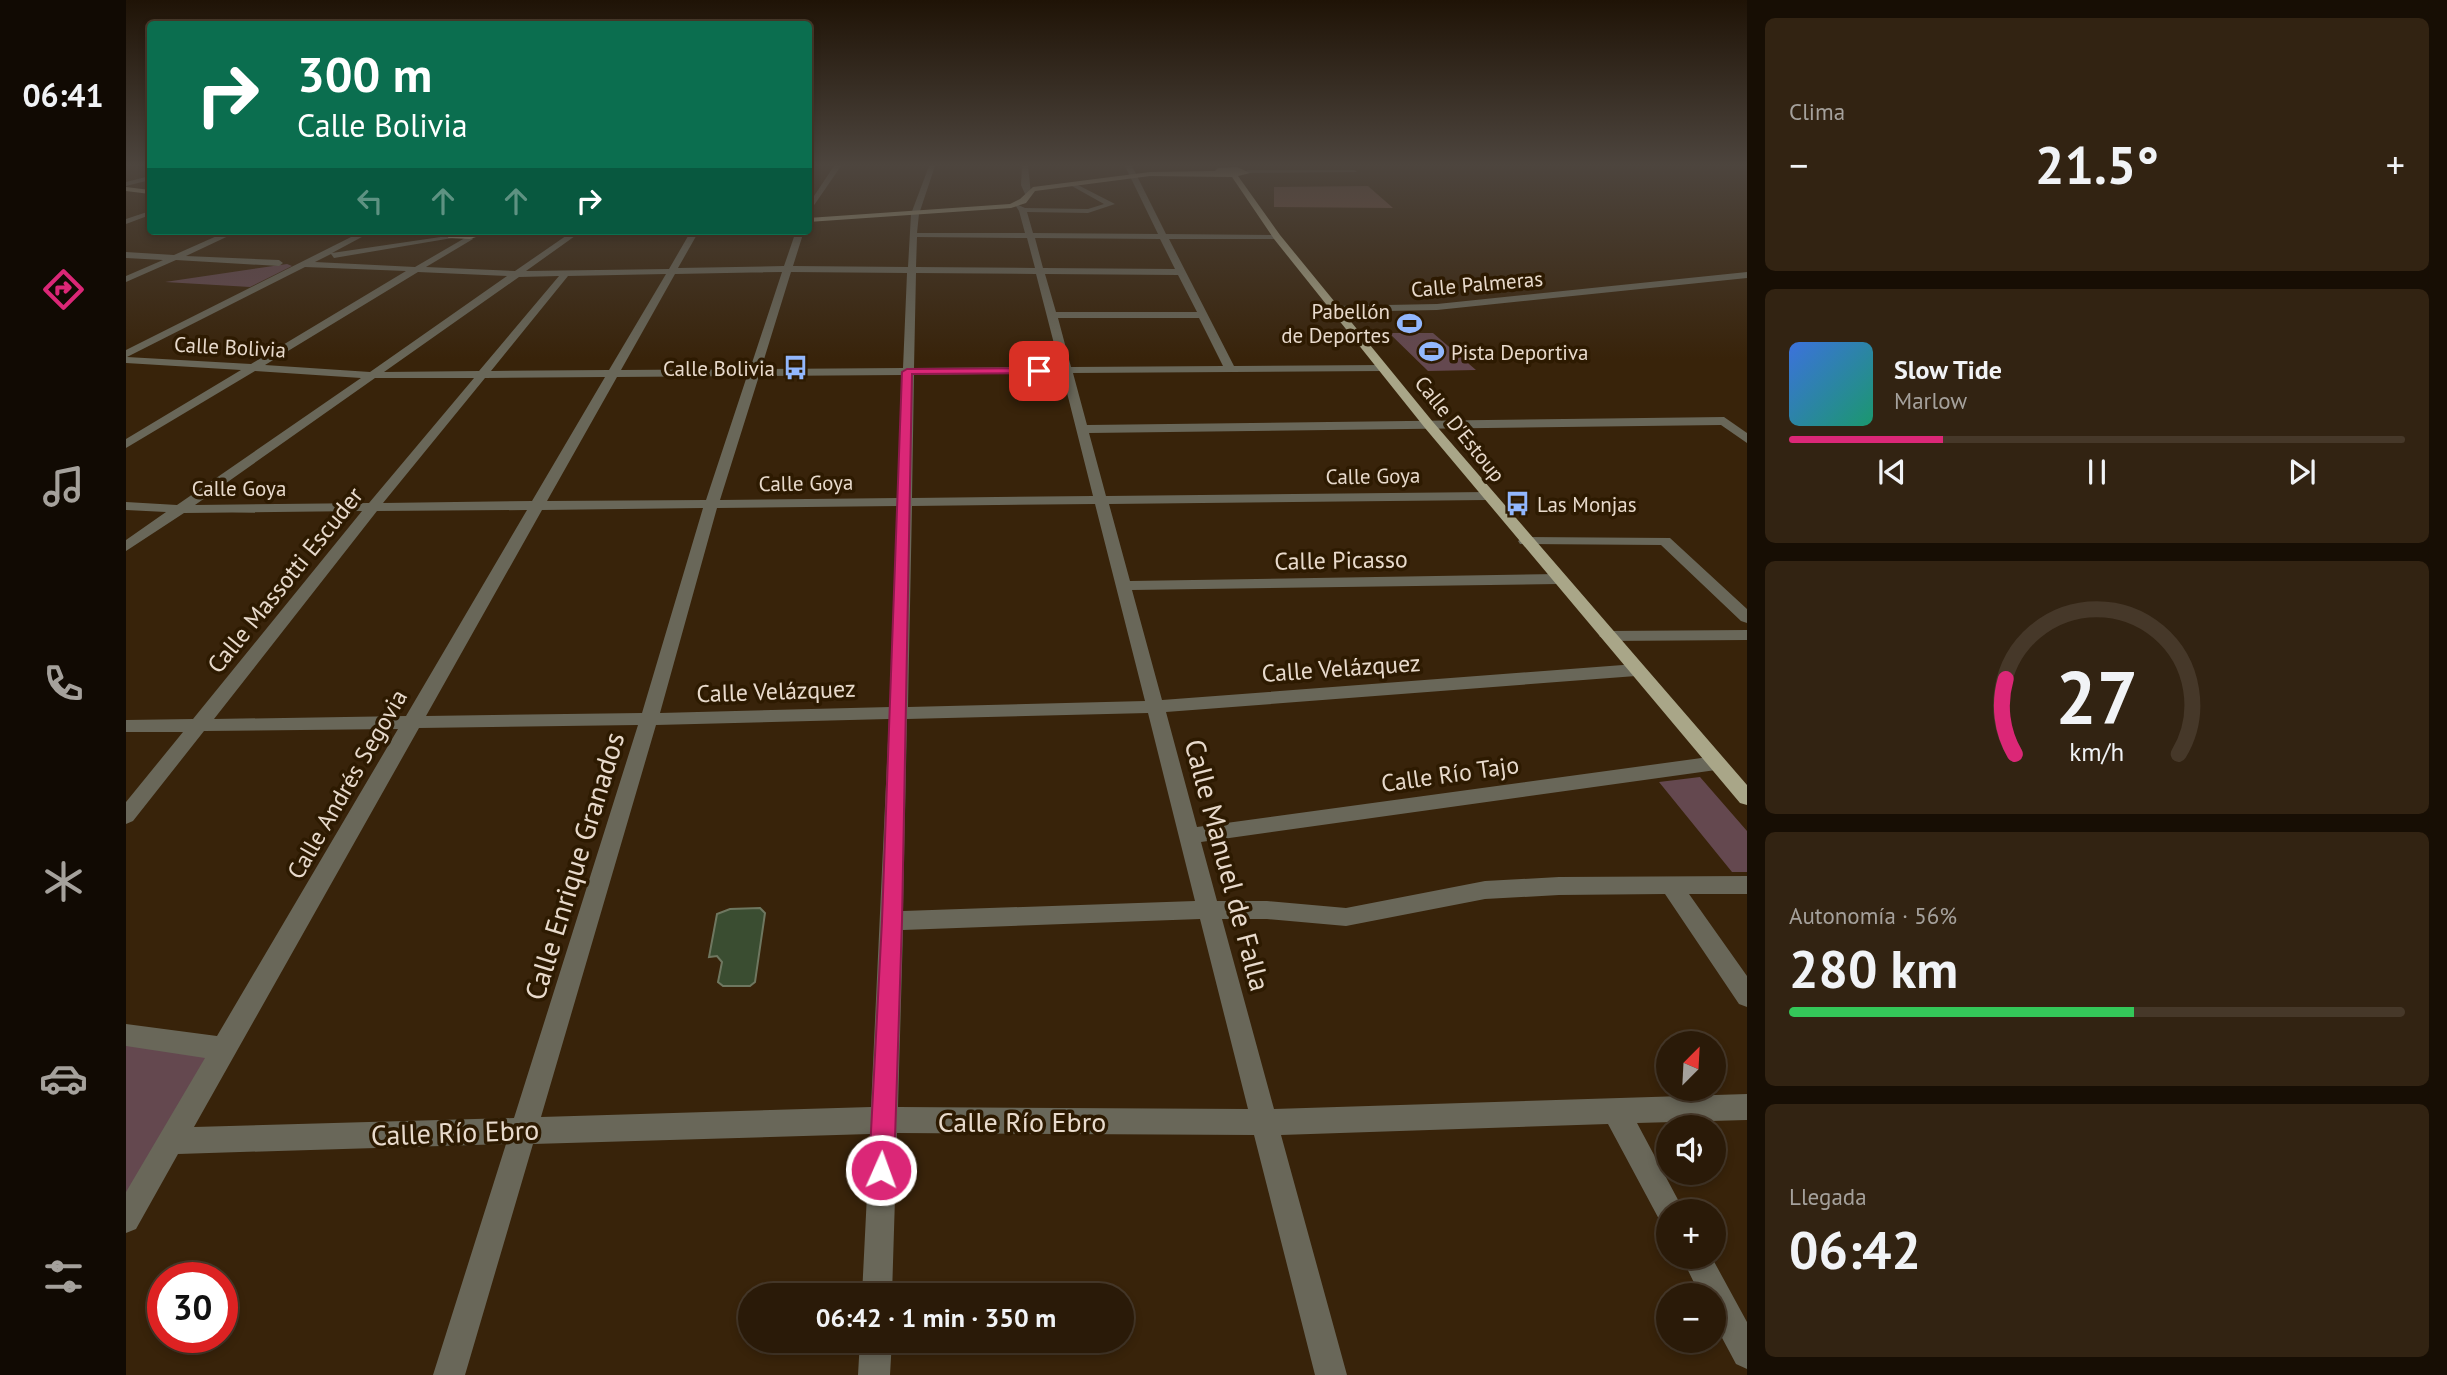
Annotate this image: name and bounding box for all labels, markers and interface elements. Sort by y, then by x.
text: 300 m [297,42,432,106]
icon: right [182,49,273,140]
text: 06:41 [22,74,104,116]
text: Clima [1789,97,1845,126]
text: Calle Bolivia [297,104,468,146]
text: 21.5° [2035,131,2159,198]
text: − [1789,140,1808,189]
text: + [2386,140,2405,189]
icon: left [351,182,389,220]
icon: ahead [424,182,462,220]
icon: ahead [497,182,535,220]
icon: right [570,182,608,220]
icon: directions [39,265,88,314]
street label: Calle Palmeras [1410,265,1544,303]
place label: Pabellón de Deportes [1281,298,1390,349]
sports icon: Pabellón de Deportes [1396,309,1424,337]
street label: Calle Bolivia [173,331,287,363]
sports icon: Pista Deportiva [1417,338,1445,366]
place label: Pista Deportiva [1451,339,1588,366]
pin [1009,341,1069,401]
icon: arrive [1020,352,1058,390]
text: Slow Tide [1894,353,2002,386]
bus stop icon: Calle Bolivia [781,354,809,382]
place label: Calle Bolivia [663,355,775,382]
street label: Calle D'Estoup [1409,370,1511,488]
text: Marlow [1894,386,1967,415]
icon: previous [1873,453,1911,491]
icon: pause [2078,453,2116,491]
icon: next [2283,453,2321,491]
icon: music [39,462,88,511]
street label: Calle Goya [1325,462,1421,490]
street label: Calle Goya [758,469,854,497]
street label: Calle Goya [192,475,286,502]
street label: Calle Massotti Escuder [200,481,370,679]
bus stop icon: Las Monjas [1503,490,1531,518]
place label: Las Monjas [1537,491,1637,518]
street label: Calle Picasso [1274,543,1408,577]
street label: Calle Velázquez [1260,647,1422,689]
text: 27 [2056,650,2138,744]
icon: phone [39,659,88,708]
street label: Calle Velázquez [696,673,856,709]
street label: Calle Andrés Segovia [280,684,414,884]
street label: Calle Enrique Granados [516,728,632,1004]
street label: Calle Manuel de Falla [1177,735,1279,995]
text: km/h [2070,735,2124,767]
street label: Calle Río Tajo [1379,749,1521,799]
icon: climate [39,857,88,906]
text: Autonomía · 56% [1789,901,1957,930]
text: 280 km [1789,935,1958,1002]
north arrow [1656,1031,1726,1101]
map controls [1656,1031,1726,1353]
icon: car [39,1054,88,1103]
street label: Calle Río Ebro [938,1103,1106,1140]
street label: Calle Río Ebro [370,1111,540,1153]
button: sound [1656,1115,1726,1185]
position arrow [844,1133,918,1207]
text: Llegada [1789,1182,1867,1211]
button: + [1656,1199,1726,1269]
text: 06:42 [1789,1216,1921,1283]
icon: filters [39,1252,88,1301]
speed limit sign: 30 [147,1262,238,1353]
button: − [1656,1283,1726,1353]
text: 06:42 · 1 min · 350 m [816,1301,1056,1334]

